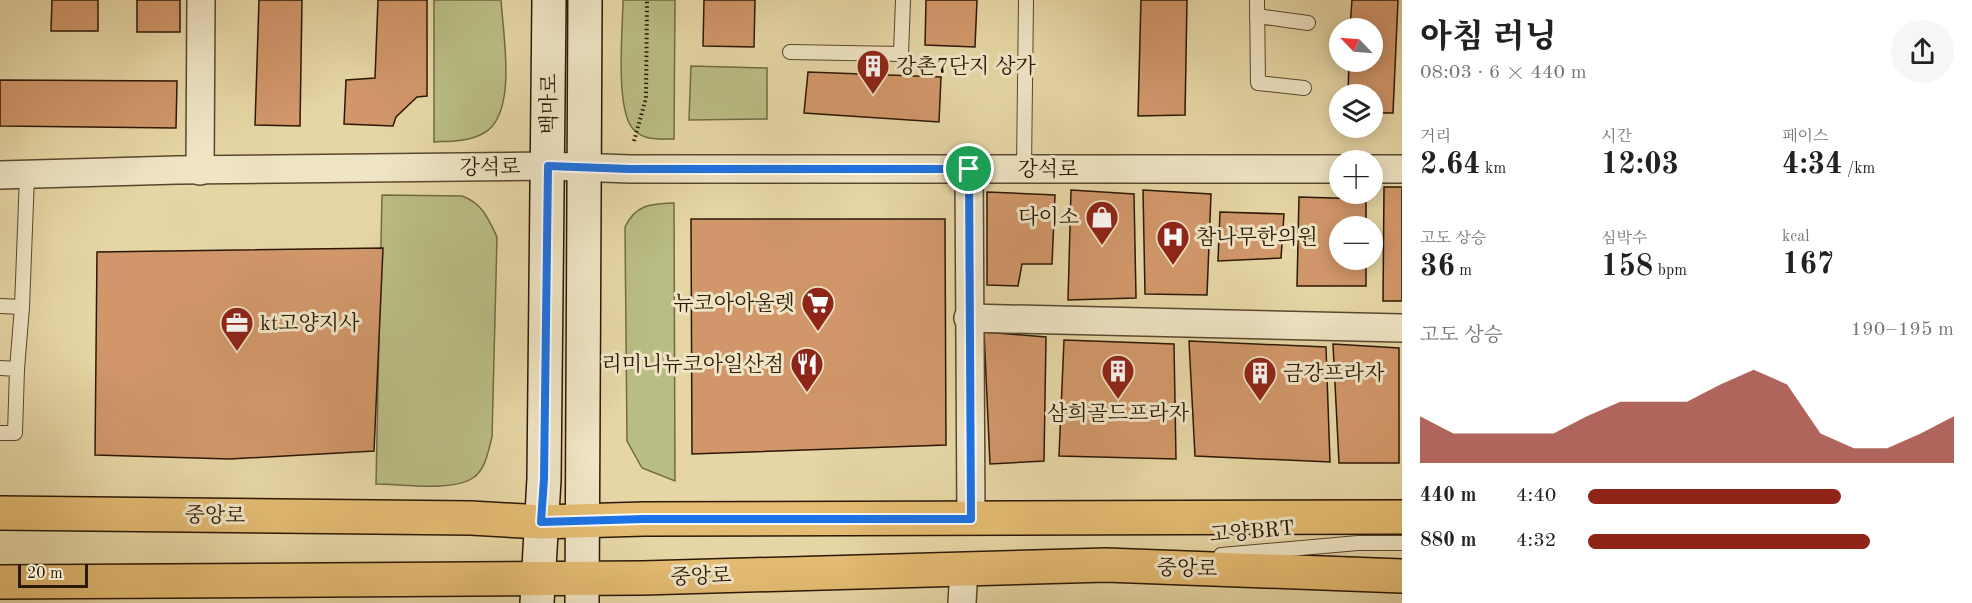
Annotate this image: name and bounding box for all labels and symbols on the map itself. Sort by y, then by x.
north arrow [1329,18,1383,72]
building icon: 강촌7단지 상가 [855,48,891,95]
place label: 강촌7단지 상가 [896,55,1036,78]
street label: 백마로 [538,74,561,134]
pin [943,143,994,194]
street label: 강석로 [459,155,521,180]
street label: 강석로 [1018,158,1078,181]
shop icon: 다이소 [1084,199,1120,246]
place label: 다이소 [1018,206,1079,229]
hospital icon: 참나무한의원 [1155,219,1191,266]
place label: 참나무한의원 [1196,226,1318,249]
supermarket icon: 뉴코아아울렛 [800,285,836,332]
place label: 뉴코아아울렛 [673,292,795,315]
office icon: kt고양지사 [219,305,255,352]
place label: kt고양지사 [260,312,360,335]
restaurant icon: 리미니뉴코아일산점 [789,346,825,393]
place label: 리미니뉴코아일산점 [601,353,784,376]
building icon: 삼희골드프라자 [1100,353,1136,400]
building icon: 금강프라자 [1242,355,1278,402]
place label: 금강프라자 [1283,362,1385,385]
place label: 삼희골드프라자 [1047,402,1190,425]
street label: 중앙로 [184,503,246,528]
street label: 고양BRT [1209,516,1295,547]
street label: 중앙로 [1156,556,1218,581]
scale bar [18,561,88,588]
street label: 중앙로 [670,564,732,589]

